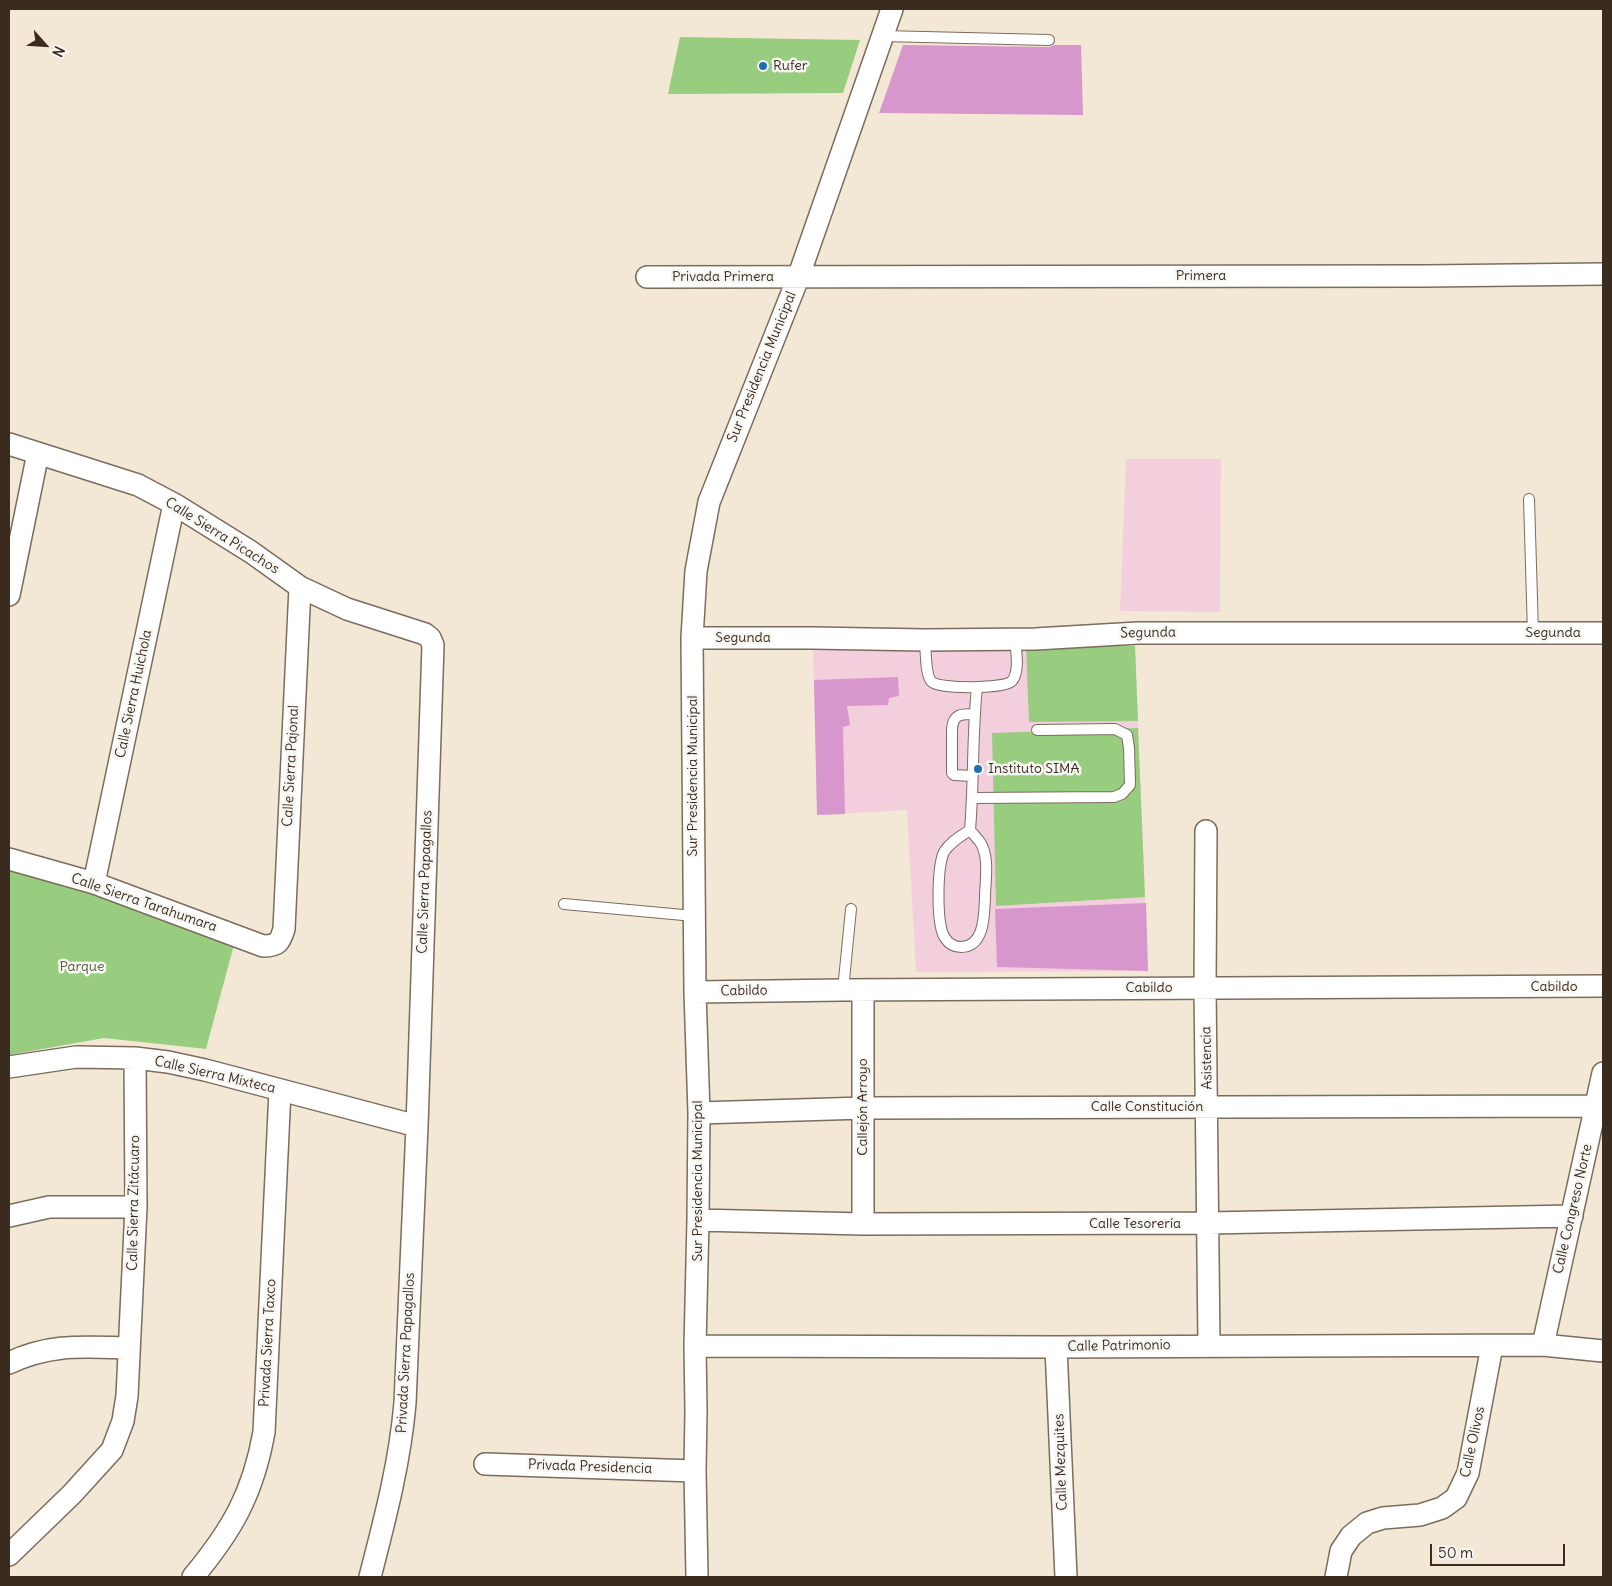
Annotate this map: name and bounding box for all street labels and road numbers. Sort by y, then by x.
street label: Primera [1176,268,1226,284]
street label: Privada Primera [672,269,774,285]
street label: Sur Presidencia Municipal [724,289,800,445]
street label: Calle Sierra Picachos [162,494,282,578]
street label: Segunda [1120,624,1176,642]
street label: Segunda [1525,625,1581,641]
street label: Calle Sierra Huichola [112,628,156,760]
street label: Segunda [715,630,771,646]
street label: Sur Presidencia Municipal [685,695,701,857]
street label: Calle Sierra Pajonal [279,705,303,827]
street label: Calle Sierra Papagallos [414,810,436,954]
street label: Calle Sierra Tarahumara [69,870,219,936]
street label: Cabildo [1530,979,1578,995]
street label: Cabildo [1125,980,1173,996]
street label: Cabildo [720,982,768,1000]
street label: Asistencia [1198,1026,1216,1090]
street label: Calle Sierra Mixteca [153,1053,277,1097]
street label: Callejón Arroyo [855,1058,871,1156]
street label: Calle Constitución [1091,1099,1203,1115]
street label: Sur Presidencia Municipal [690,1100,706,1262]
street label: Calle Sierra Zitácuaro [124,1135,144,1271]
street label: Calle Congreso Norte [1550,1142,1596,1276]
street label: Calle Tesorería [1089,1216,1181,1232]
street label: Privada Sierra Papagallos [393,1272,419,1434]
street label: Privada Sierra Taxco [256,1278,280,1408]
street label: Calle Patrimonio [1067,1337,1171,1355]
street label: Calle Olivos [1457,1405,1489,1479]
street label: Calle Mezquites [1051,1413,1071,1511]
street label: Privada Presidencia [528,1456,652,1478]

